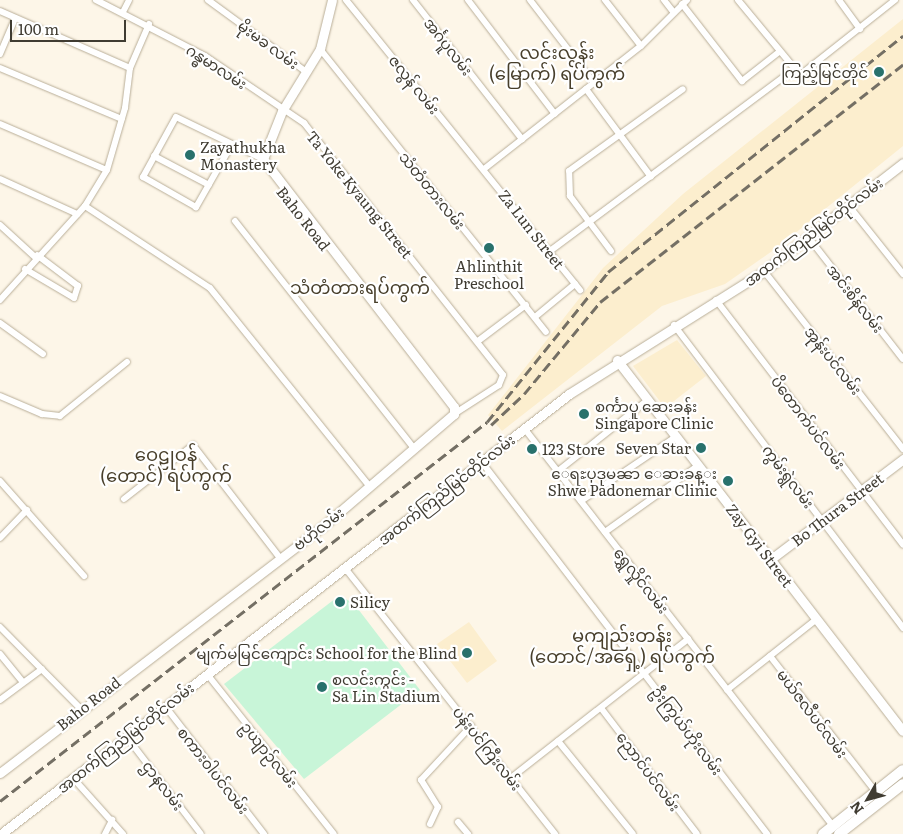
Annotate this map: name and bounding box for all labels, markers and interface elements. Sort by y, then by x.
scale bar [12,10,129,42]
street label: အင်္ဂပူလမ်း [421,14,477,78]
street label: မိုးမခ လမ်း [235,16,303,72]
text: 100 m [18,17,59,40]
street label: ဂန္ဓမာလမ်း [183,40,251,92]
district label: လင်းလွန်း (မြောက်) ရပ်ကွက် [489,42,625,84]
street label: ဇလွန် လမ်း [386,51,444,117]
place label: ကြည့်မြင်တိုင် [781,63,868,81]
marker: ကြည့်မြင်တိုင် [872,65,886,79]
street label: Ta Yoke Kyaung Street [303,127,417,261]
place label: Zayathukha Monastery [200,137,285,172]
street label: သံတံတားလမ်း [396,147,470,233]
marker: Zayathukha Monastery [184,149,196,161]
street label: အထက်ကြည်မြင်တိုင်လမ်း [740,173,886,289]
street label: Baho Road [274,183,334,253]
street label: Za Lun Street [495,186,569,272]
marker: Ahlinthit Preschool [483,242,495,254]
place label: Ahlinthit Preschool [454,256,524,291]
street label: အင်းစိန်လမ်း [824,260,888,336]
district label: သံတံတားရပ်ကွက် [290,276,430,298]
street label: အုန်းပင်လမ်း [802,322,866,398]
street label: ပိတောက်ပင်လမ်း [768,372,850,472]
place label: စင်္ကာပူ ဆေးခန်း Singapore Clinic [595,396,713,431]
marker: စင်္ကာပူ ဆေးခန်း Singapore Clinic [577,407,591,421]
street label: အထက်ကြည်မြင်တိုင်လမ်း [374,430,518,548]
place label: Seven Star [616,439,691,457]
place label: 123 Store [542,440,605,458]
street label: ကွမ်းရွဲလမ်း [759,441,819,511]
marker: Seven Star [695,442,707,454]
marker: 123 Store [526,443,538,455]
district label: ဝေဠုဝန် (တောင်) ရပ်ကွက် [100,444,232,486]
place label: ေရႊပုဒုမၼာ ေဆးခန္း Shwe Padonemar Clinic [548,463,717,498]
street label: Bo Thura Street [787,469,887,549]
marker: ေရႊပုဒုမၼာ ေဆးခန္း Shwe Padonemar Clinic [721,474,735,488]
street label: Zay Gyi Street [723,500,797,590]
street label: ဗဟိုလမ်း [289,503,347,553]
street label: ရွှေလှိုင်လမ်း [611,544,673,616]
place label: Silicy [350,593,390,611]
marker: Silicy [334,596,346,608]
district label: မကျည်းတန်း (တောင်/အရှေ့) ရပ်ကွက် [529,625,715,668]
place label: မျက်မမြင်ကျောင်း School for the Blind [196,644,457,662]
marker: မျက်မမြင်ကျောင်း School for the Blind [461,647,473,659]
street label: မယ်ဇလီပင်လမ်း [774,665,852,761]
place label: စလင်းကွင်း - Sa Lin Stadium [332,669,440,704]
street label: Baho Road [53,673,123,733]
street label: အထက်ကြည်မြင်တိုင်လမ်း [53,678,197,796]
marker: စလင်းကွင်း - Sa Lin Stadium [316,681,328,693]
street label: ဦးကြွယ်ဟိုးလမ်း [649,682,727,778]
street label: ပန်းပင်ကြီးလမ်း [450,702,526,794]
street label: ဥယျာဉ်လမ်း [238,717,302,791]
street label: စကားဝါပင်လမ်း [175,723,253,817]
street label: ညောင်ပင်လမ်း [613,728,685,814]
street label: ဌာနလမ်း [140,757,188,813]
north arrow [843,774,893,824]
text: N [845,797,868,819]

